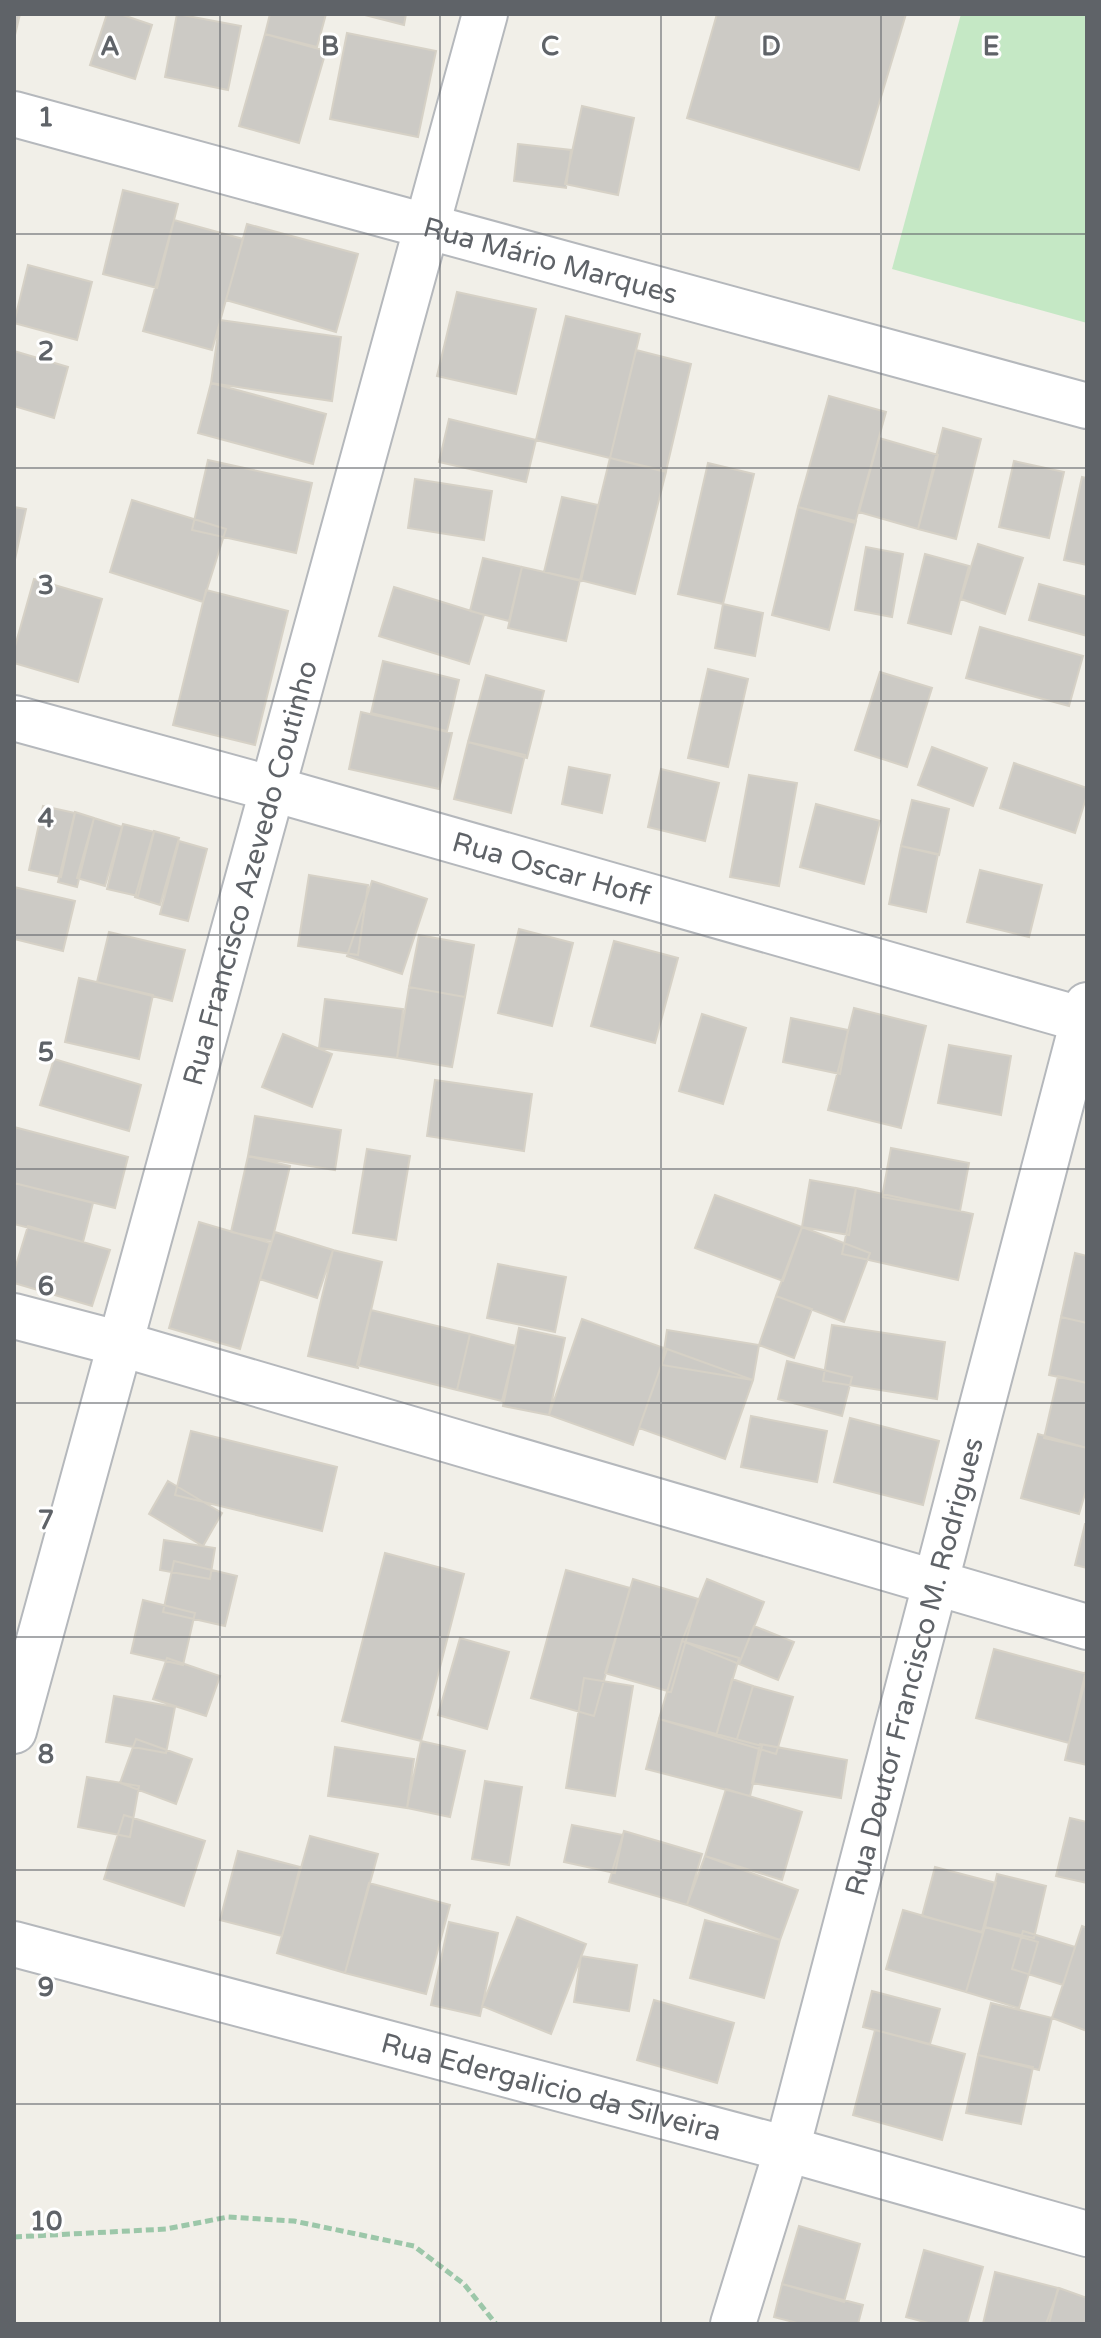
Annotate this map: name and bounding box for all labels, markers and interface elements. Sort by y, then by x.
text: A [100,31,120,62]
text: B [321,31,339,62]
text: C [541,31,559,62]
text: D [761,31,781,62]
text: E [983,31,999,62]
text: 1 [38,102,54,133]
street label: Rua Mário Marques [419,210,681,312]
text: 2 [38,336,54,367]
text: 3 [38,570,54,601]
street label: Rua Francisco Azevedo Coutinho [176,657,325,1089]
text: 4 [38,803,54,834]
street label: Rua Oscar Hoff [448,825,654,914]
text: 5 [38,1037,54,1068]
text: 6 [38,1271,54,1302]
street label: Rua Doutor Francisco M. Rodrigues [838,1434,991,1900]
text: 7 [38,1505,54,1536]
text: 8 [38,1739,54,1770]
text: 9 [38,1972,54,2003]
street label: Rua Edergalicio da Silveira [377,2026,725,2149]
text: 10 [30,2206,62,2237]

